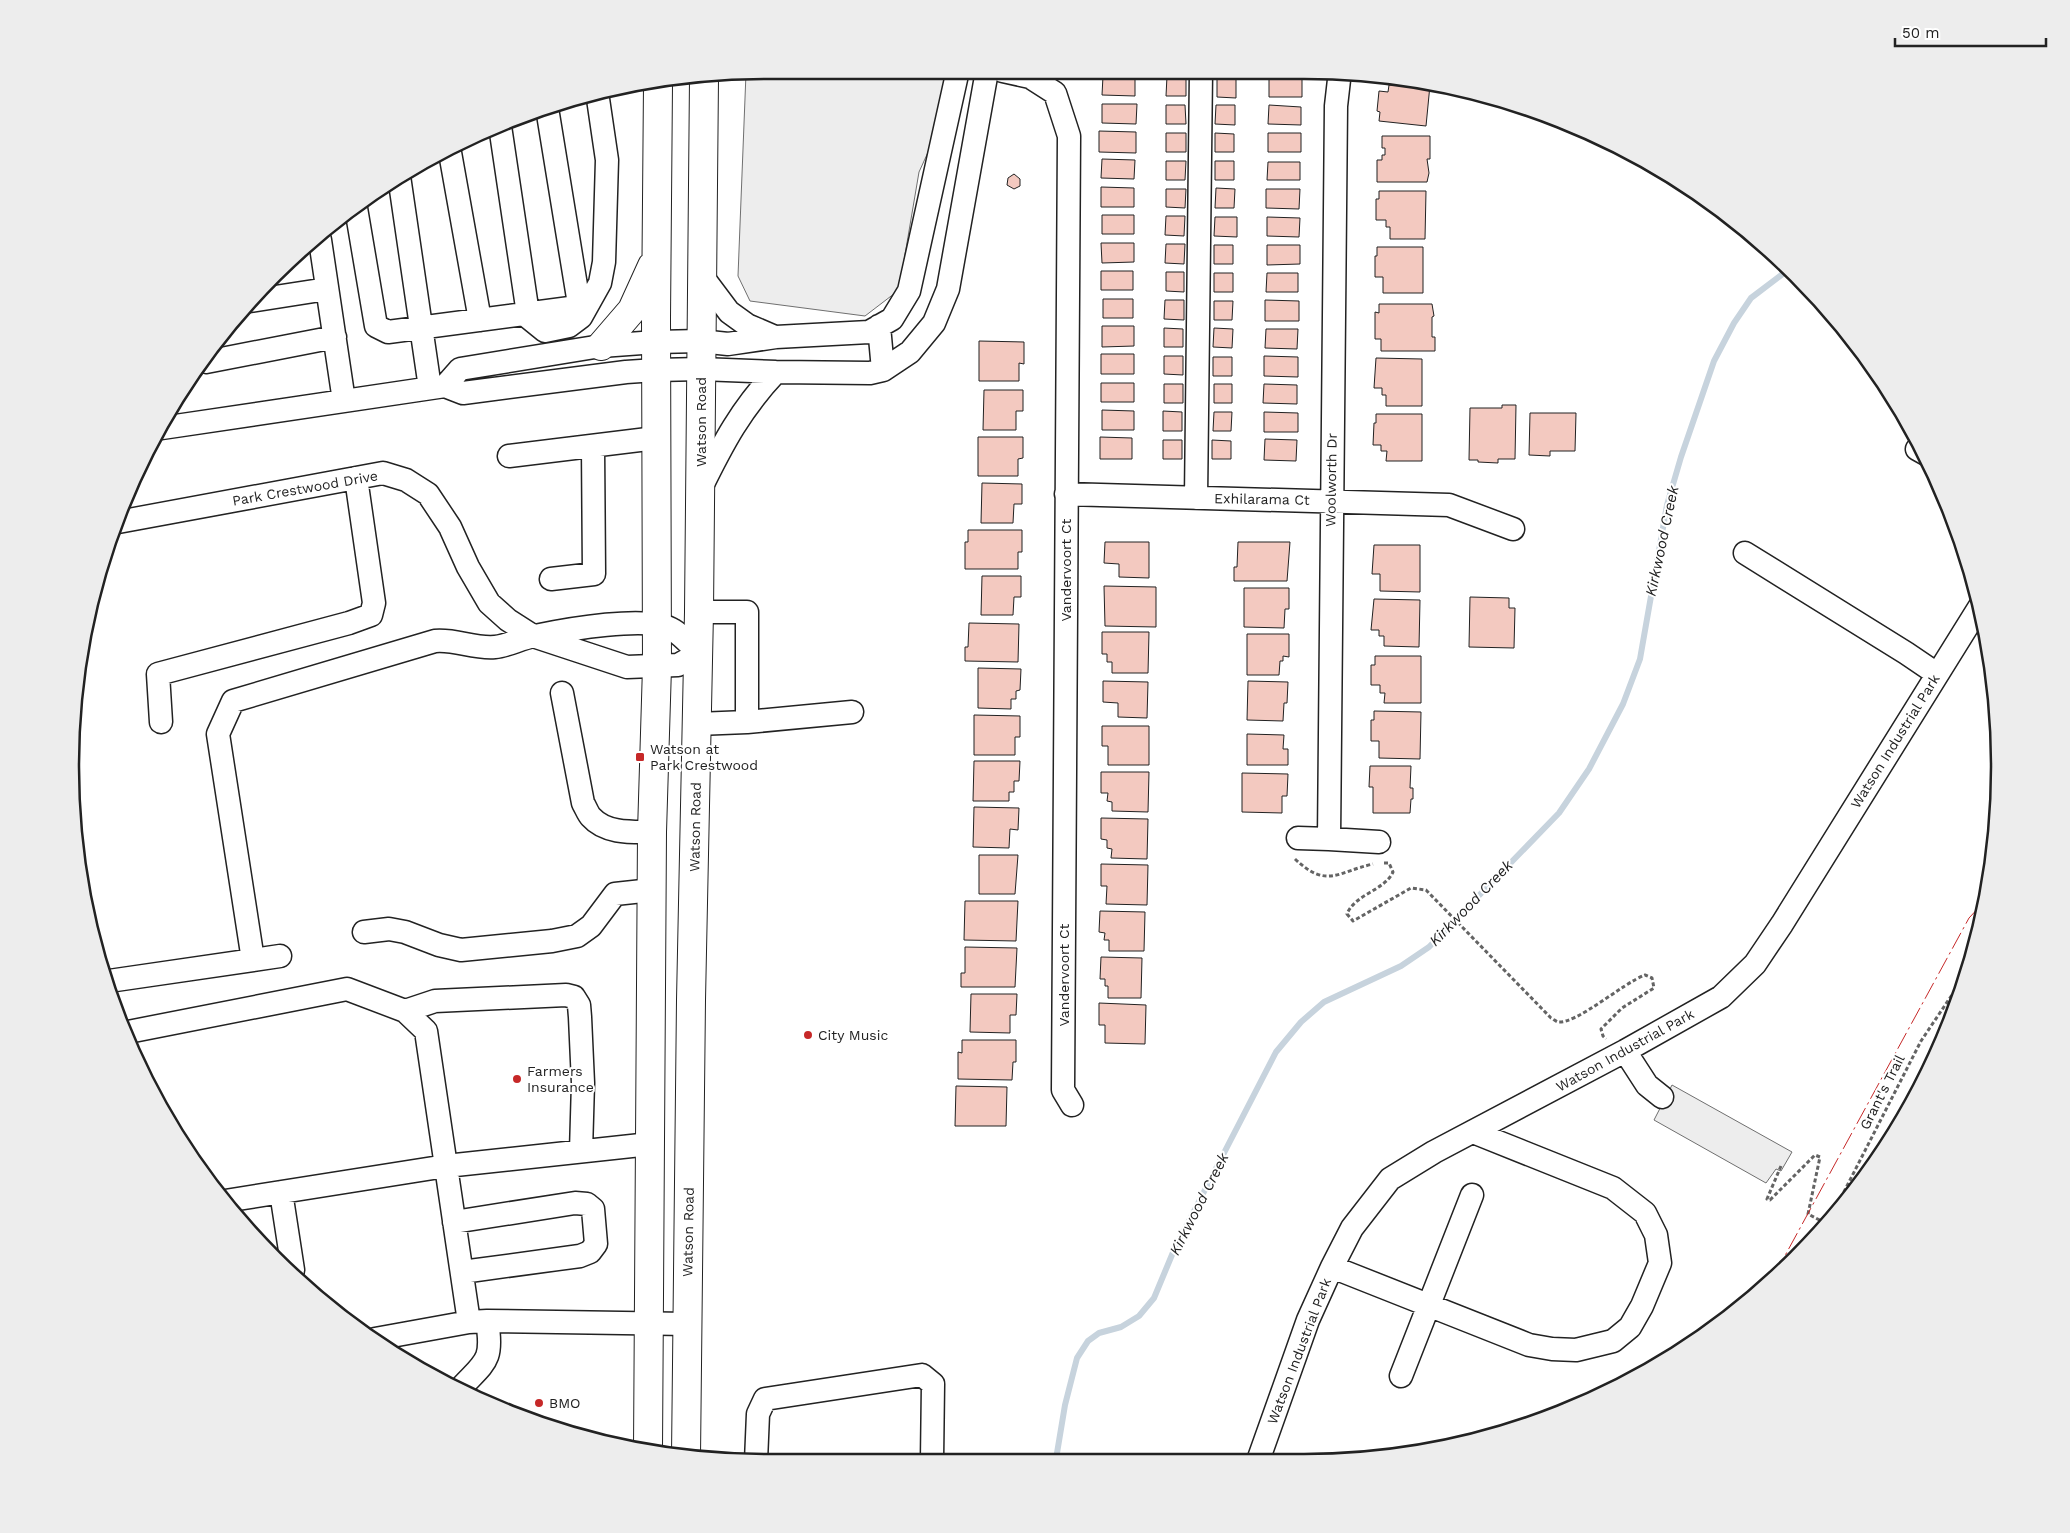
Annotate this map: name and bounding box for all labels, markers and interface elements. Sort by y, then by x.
scale bar [1895,15,2046,47]
text: 50 m [1902,24,1939,42]
street label: Watson Road [693,377,709,467]
street label: Woolworth Dr [1322,433,1340,527]
street label: Park Crestwood Drive [231,467,379,509]
water label: Kirkwood Creek [1641,483,1683,598]
street label: Exhilarama Ct [1214,490,1310,508]
street label: Vandervoort Ct [1058,518,1074,621]
street label: Watson Industrial Park [1847,671,1943,811]
place label: Watson at Park Crestwood [650,741,758,773]
marker: Watson at Park Crestwood [634,751,646,763]
street label: Watson Road [686,782,704,872]
water label: Kirkwood Creek [1425,856,1517,950]
street label: Vandervoort Ct [1056,923,1072,1026]
street label: Watson Industrial Park [1553,1005,1697,1095]
place label: City Music [818,1027,888,1043]
marker: City Music [802,1029,814,1041]
street label: Grant's Trail [1856,1051,1908,1132]
place label: Farmers Insurance [527,1063,594,1095]
marker: Farmers Insurance [511,1073,523,1085]
water label: Kirkwood Creek [1165,1149,1233,1258]
street label: Watson Road [679,1187,697,1277]
street label: Watson Industrial Park [1264,1276,1334,1426]
place label: BMO [549,1395,581,1411]
marker: BMO [533,1397,545,1409]

